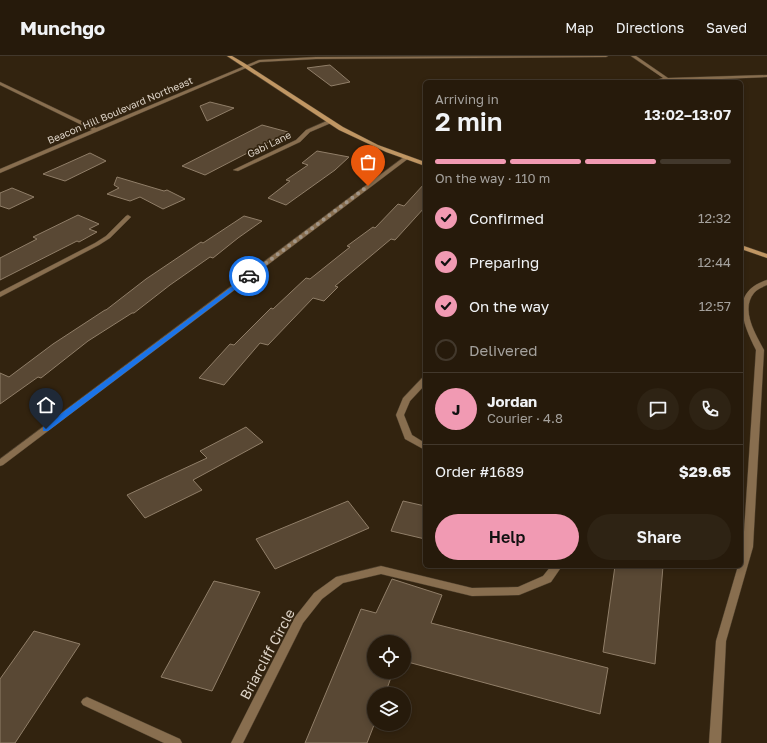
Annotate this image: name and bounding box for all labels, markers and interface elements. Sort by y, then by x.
text: Munchgo [20,16,105,39]
text: Map [565,19,594,36]
text: Directions [616,19,684,36]
text: Saved [706,19,747,36]
street label: Beacon Hill Boulevard Northeast [45,74,195,146]
text: Arriving in [435,91,499,107]
text: 13:02–13:07 [644,105,731,123]
text: 2 min [435,106,503,137]
street label: Gabi Lane [245,128,293,160]
pin [351,145,385,186]
icon: bag [357,151,379,173]
text: On the way · 110 m [435,170,550,186]
icon: check [435,207,457,229]
text: Confirmed [469,209,544,227]
text: 12:32 [698,210,731,226]
icon: check [435,251,457,273]
text: Preparing [469,253,539,271]
text: 12:44 [697,254,731,270]
courier [229,256,269,296]
icon: car [238,265,260,287]
icon: check [435,295,457,317]
text: On the way [469,297,549,315]
text: 12:57 [699,298,731,314]
text: Delivered [469,341,537,359]
pin [29,388,63,429]
button: chat [637,388,679,430]
button: phone [689,388,731,430]
text: Jordan [487,392,537,410]
icon: home [35,394,57,416]
text: J [452,400,460,418]
text: Courier · 4.8 [487,410,563,426]
text: Order #1689 [435,462,524,480]
text: $29.65 [679,462,731,480]
button: Help [435,514,579,560]
button: Share [587,514,731,560]
street label: Briarcliff Circle [236,606,298,702]
map controls [367,635,411,731]
button: locate [367,635,411,679]
button: layers [367,687,411,731]

